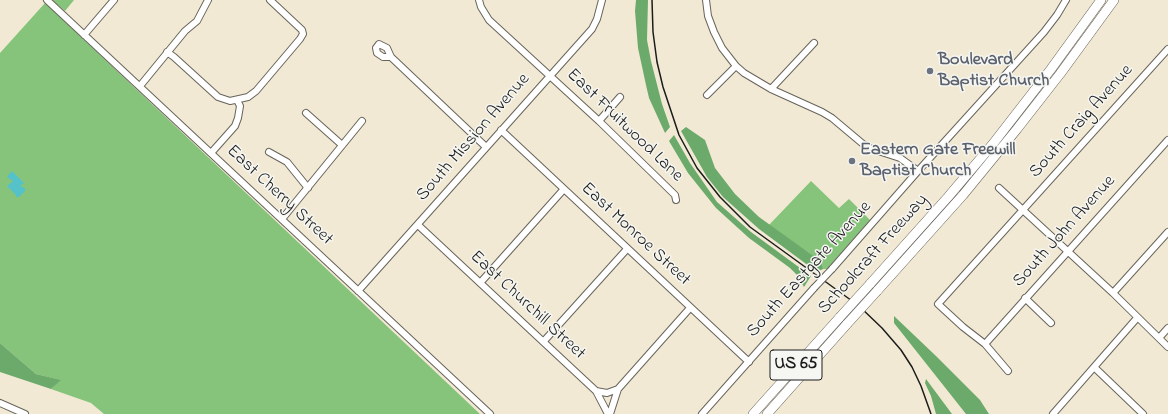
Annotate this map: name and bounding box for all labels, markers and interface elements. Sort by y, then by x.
place label: Boulevard Baptist Church [938,50,1049,92]
street label: South Craig Avenue [1025,61,1139,183]
street label: East Fruitwood Lane [561,65,687,187]
marker: Boulevard Baptist Church [925,66,935,76]
street label: South Mission Avenue [413,70,535,206]
place label: Eastern Gate Freewill Baptist Church [860,140,1016,182]
street label: East Cherry Street [221,141,337,251]
marker: Eastern Gate Freewill Baptist Church [847,156,857,166]
street label: South John Avenue [1009,171,1121,293]
street label: East Monroe Street [576,179,694,291]
street label: Schoolcraft Freeway [814,190,934,320]
street label: South Eastgate Avenue [743,197,877,343]
street label: East Churchill Street [465,247,589,365]
road number: US 65 [770,350,822,380]

